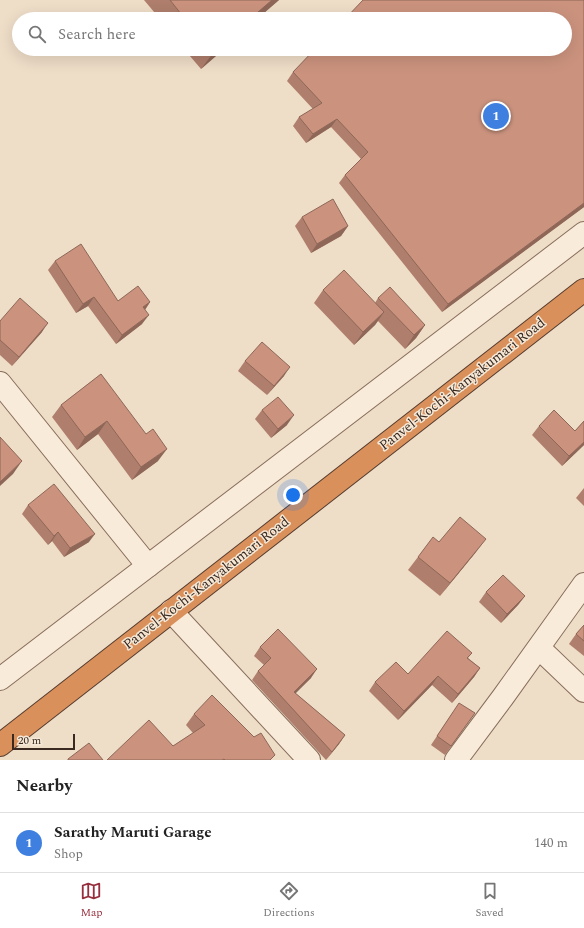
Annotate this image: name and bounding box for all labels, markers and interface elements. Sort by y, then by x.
search box [12,12,572,56]
icon: search [26,23,48,45]
text: Search here [58,23,136,46]
pin: 1 [483,101,509,131]
street label: Panvel-Kochi-Kanyakumari Road [374,312,550,456]
your location [283,485,303,505]
street label: Panvel-Kochi-Kanyakumari Road [118,511,294,655]
scale bar [12,732,75,751]
text: 20 m [18,732,41,749]
text: Nearby [16,773,72,799]
text: Sarathy Maruti Garage [54,821,212,844]
text: 1 [25,833,33,853]
text: 140 m [534,833,568,853]
text: Shop [54,844,83,864]
tab: Map [80,880,103,921]
tab: Directions [263,880,315,921]
tab: Saved [475,880,504,921]

